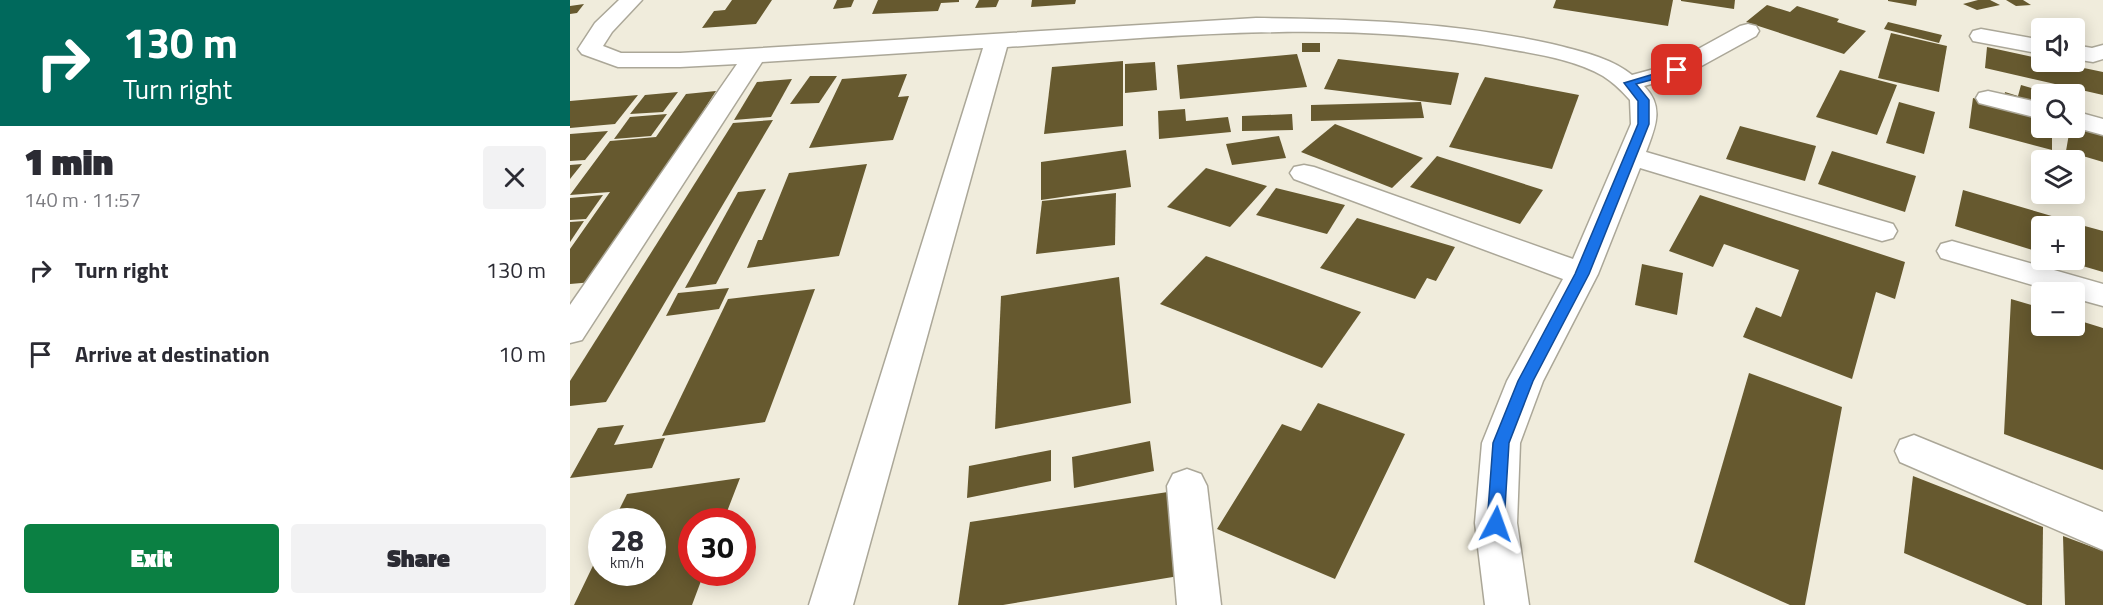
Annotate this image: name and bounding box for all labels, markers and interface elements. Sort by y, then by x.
text: 130 m [123,10,238,74]
map controls [2031,18,2085,336]
button: sound [2031,18,2085,72]
icon: right [24,24,102,102]
pin [1651,44,1702,95]
icon: arrive [1660,53,1693,86]
text: Turn right [123,68,232,109]
button: search [2031,84,2085,138]
text: 1 min [24,134,113,189]
button: close [483,146,546,209]
button: layers [2031,150,2085,204]
text: 140 m · 11:57 [24,184,141,215]
button: + [2031,216,2085,270]
text: Turn right [75,253,169,287]
text: 130 m [486,253,546,287]
icon: right [24,254,57,287]
button: − [2031,282,2085,336]
text: Arrive at destination [75,337,270,371]
text: 10 m [498,337,546,371]
icon: arrive [24,338,57,371]
position arrow [1464,492,1528,556]
speed limit sign: 30 [678,508,756,586]
text: 28 [610,517,644,563]
button: Exit [24,524,279,593]
button: Share [291,524,546,593]
text: km/h [610,551,644,574]

